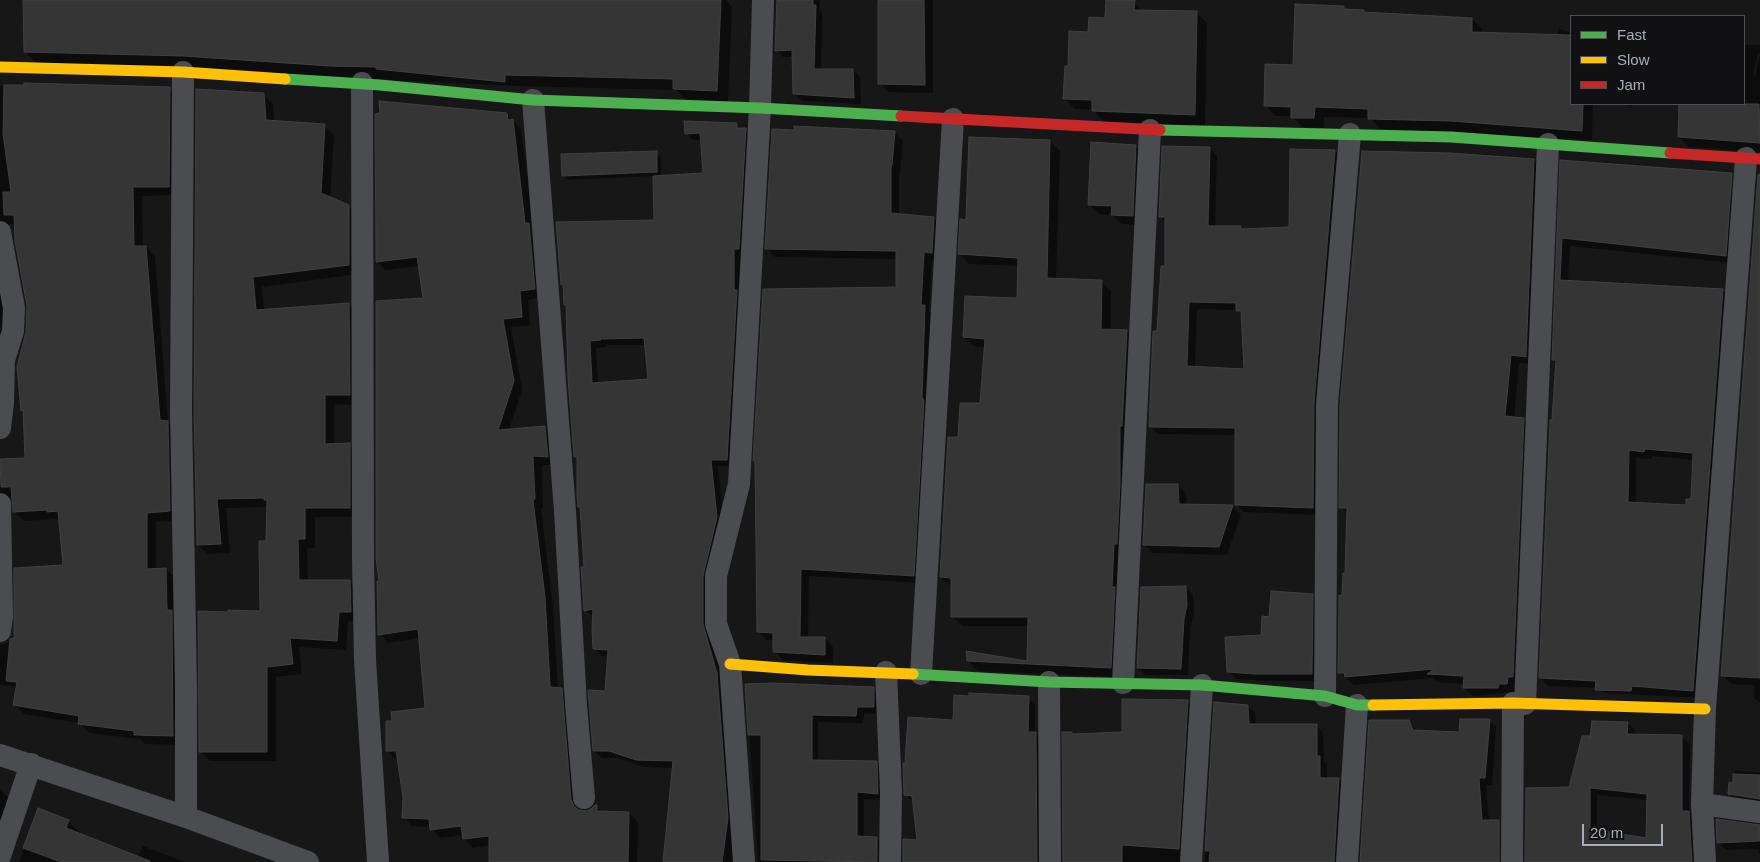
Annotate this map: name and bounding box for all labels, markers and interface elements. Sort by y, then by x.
legend [1570,15,1745,105]
text: Fast [1617,26,1646,43]
text: Slow [1617,51,1650,68]
text: Jam [1617,76,1645,93]
scale bar [1585,814,1666,846]
text: 20 m [1590,824,1623,841]

